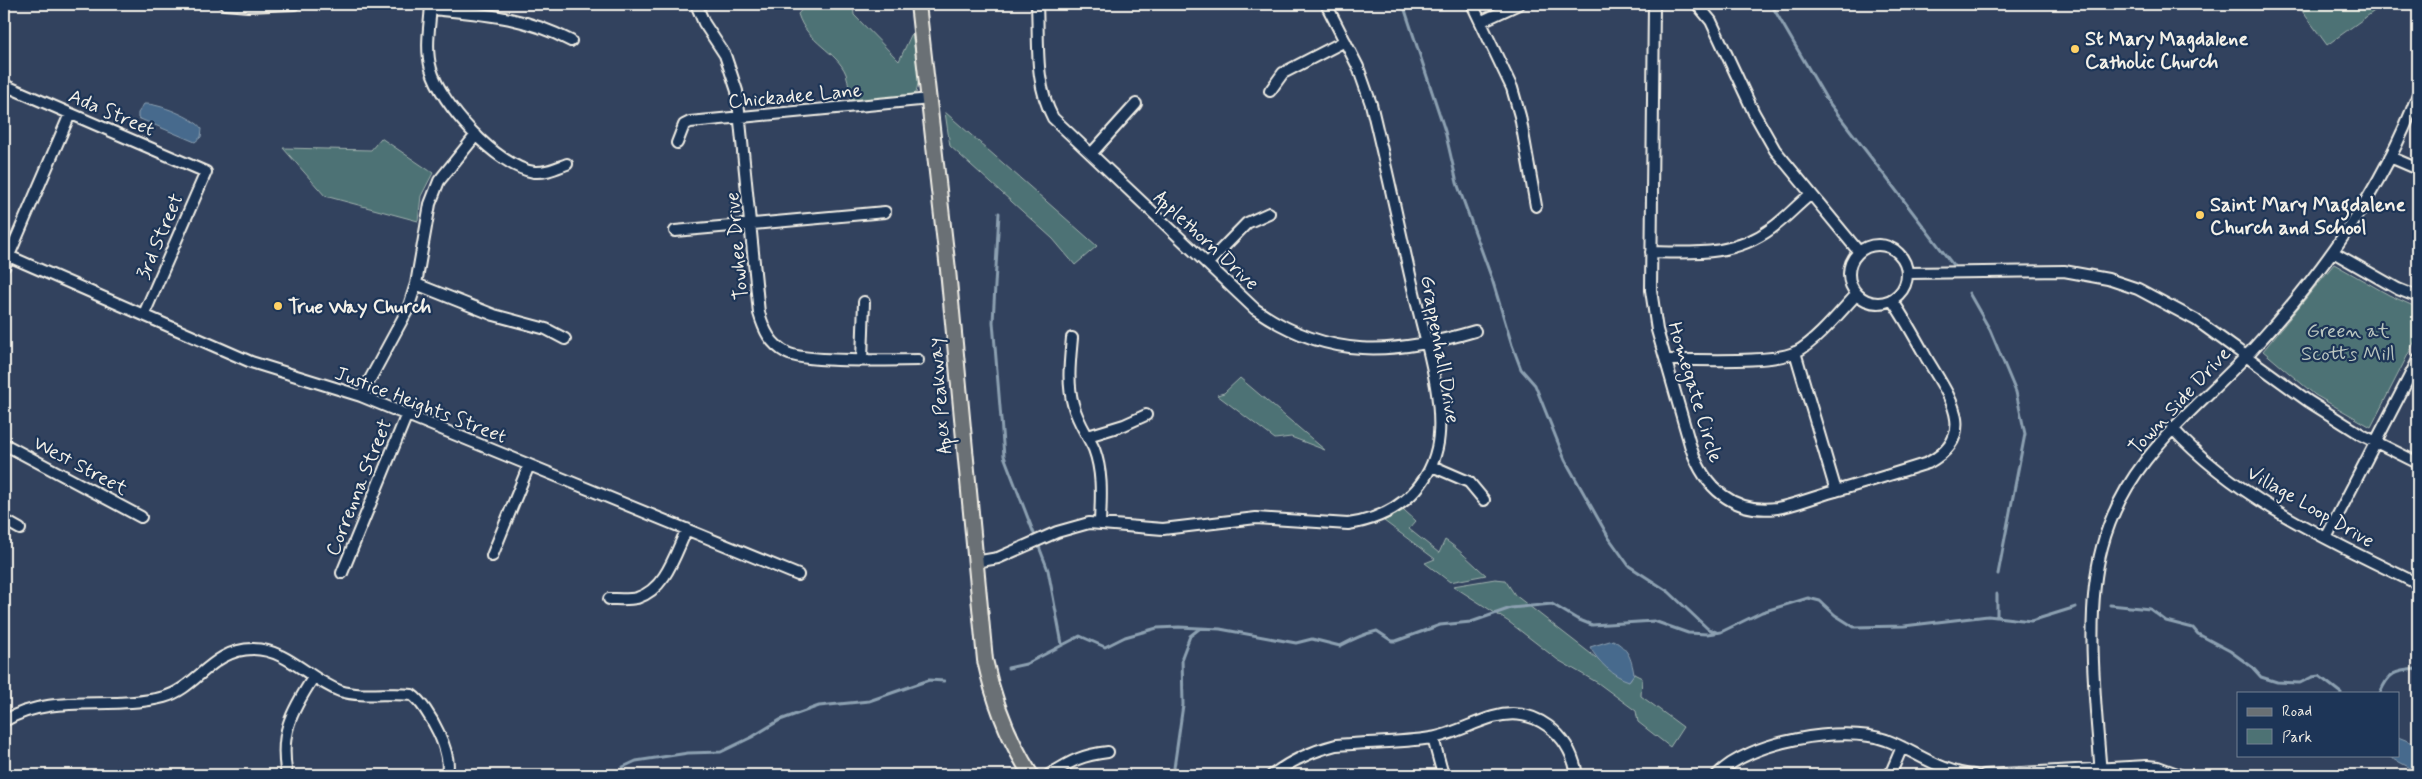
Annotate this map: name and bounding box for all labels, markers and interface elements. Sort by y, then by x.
place label: St Mary Magdalene Catholic Church [2085,26,2248,76]
marker: St Mary Magdalene Catholic Church [2069,43,2081,55]
street label: Chickadee Lane [727,77,863,116]
street label: Ada Street [64,83,159,144]
street label: Applethorn Drive [1147,185,1265,298]
street label: 3rd Street [130,190,191,284]
street label: Towhee Drive [719,191,756,301]
place label: Saint Mary Magdalene Church and School [2210,192,2406,242]
marker: Saint Mary Magdalene Church and School [2194,209,2206,221]
street label: Grappenhall Drive [1413,273,1466,425]
place label: True Way Church [288,294,432,321]
marker: True Way Church [272,300,284,312]
park label: Green at Scotts Mill [2301,318,2395,368]
street label: Homegate Circle [1659,319,1729,466]
street label: Apex Peakway [922,336,960,455]
street label: Town Side Drive [2123,341,2237,461]
street label: Justice Heights Street [331,360,510,451]
street label: Correnna Street [320,415,399,560]
street label: West Street [28,430,133,503]
street label: Village Loop Drive [2241,460,2379,555]
legend [2237,692,2400,756]
text: Road [2282,702,2312,722]
text: Park [2282,728,2312,748]

